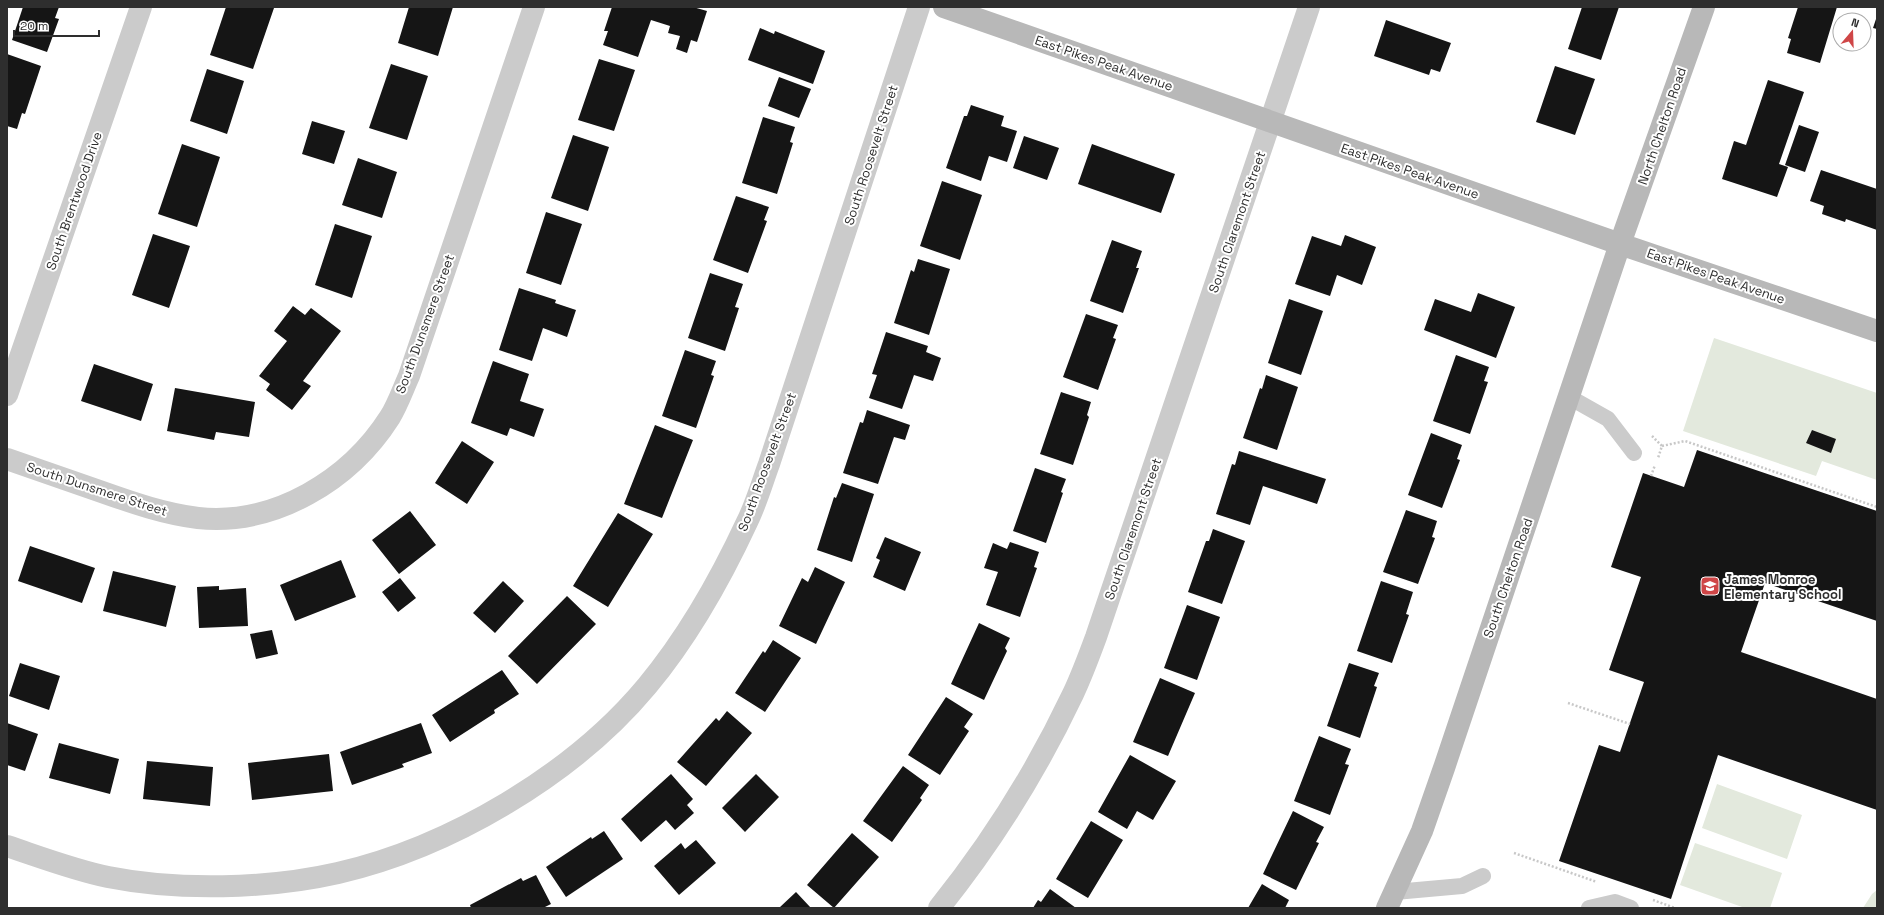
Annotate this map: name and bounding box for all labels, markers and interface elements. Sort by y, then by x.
scale bar [14,12,99,38]
north arrow [1832,12,1872,52]
text: N [1849,15,1861,30]
text: 20 m [20,18,48,34]
street label: East Pikes Peak Avenue [1033,31,1175,95]
street label: North Chelton Road [1634,65,1690,187]
street label: South Roosevelt Street [840,83,902,227]
street label: South Brentwood Drive [42,130,106,272]
street label: East Pikes Peak Avenue [1339,139,1481,203]
street label: South Claremont Street [1205,149,1269,295]
street label: East Pikes Peak Avenue [1645,244,1787,308]
street label: South Dunsmere Street [392,252,458,396]
street label: South Roosevelt Street [734,390,800,534]
street label: South Claremont Street [1101,456,1165,602]
street label: South Dunsmere Street [24,458,170,520]
street label: South Chelton Road [1480,516,1536,640]
place label: James Monroe Elementary School [1724,571,1841,603]
school or university icon: James Monroe Elementary School [1699,575,1721,597]

